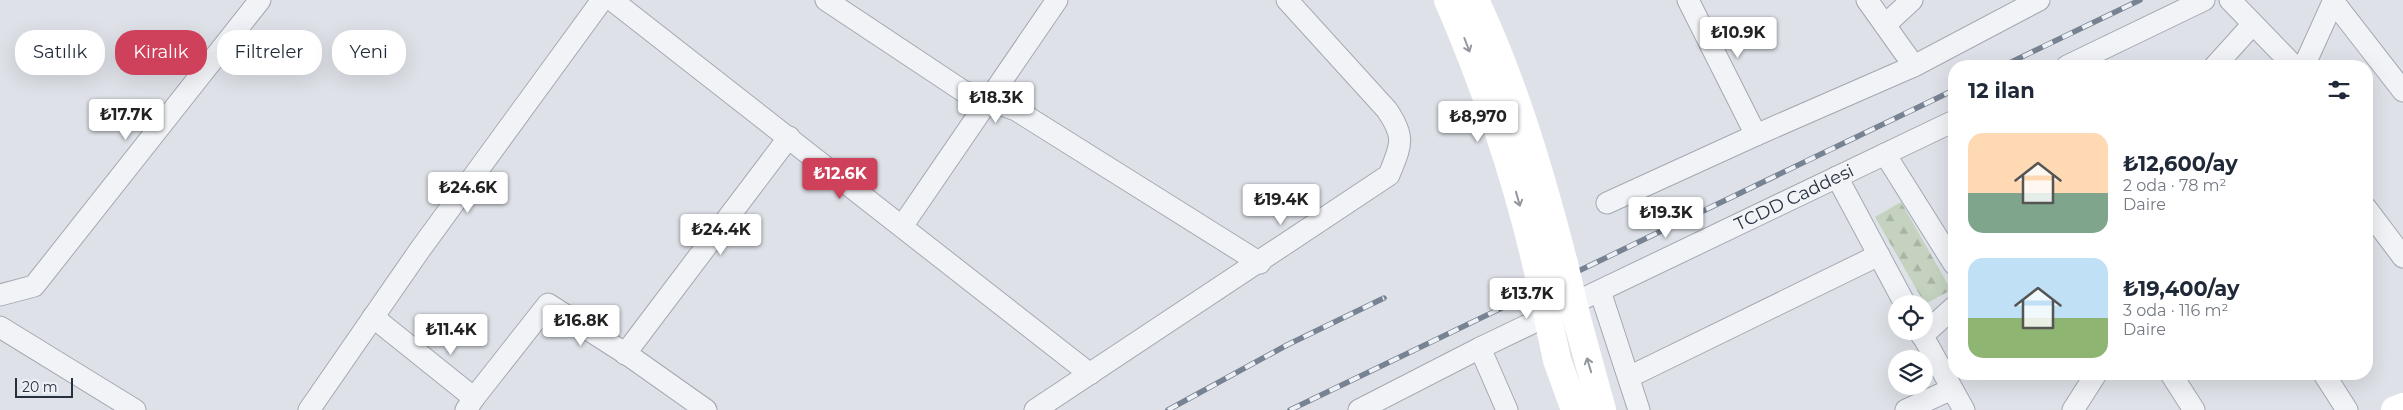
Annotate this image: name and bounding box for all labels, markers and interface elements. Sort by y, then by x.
pin: ₺10.9K [1697,17,1779,59]
text: ₺10.9K [1711,23,1765,42]
chip: Satılık [15,30,105,75]
chip: Kiralık [115,30,207,75]
chip: Filtreler [217,30,322,75]
chip: Yeni [332,30,406,75]
one-way arrow [1463,37,1472,52]
icon: filters [2325,76,2353,104]
text: 12 ilan [1968,78,2035,103]
pin: ₺18.3K [955,82,1037,124]
text: ₺18.3K [969,88,1023,107]
pin: ₺17.7K [85,98,167,141]
pin: ₺8,970 [1437,100,1519,143]
text: ₺17.7K [100,105,152,124]
text: ₺8,970 [1449,107,1507,126]
text: ₺12,600/ay [2123,151,2238,176]
icon: home [2008,153,2068,213]
pin: ₺12.6K [799,158,881,200]
street label: TCDD Caddesi [1731,160,1857,235]
text: ₺12.6K [813,164,867,183]
pin: ₺24.6K [427,172,509,214]
text: 2 oda · 78 m² [2123,176,2226,195]
text: ₺24.6K [439,178,497,197]
pin: ₺19.4K [1240,184,1322,226]
text: ₺19.4K [1254,190,1308,209]
one-way arrow [1514,191,1523,207]
text: Daire [2123,195,2166,214]
pin: ₺19.3K [1625,196,1707,239]
text: ₺19.3K [1639,203,1693,222]
pin: ₺24.4K [680,214,762,256]
text: ₺24.4K [691,220,751,239]
text: ₺19,400/ay [2123,276,2240,301]
pin: ₺13.7K [1486,278,1568,320]
icon: home [2008,278,2068,338]
text: ₺13.7K [1501,284,1553,303]
map controls [1888,295,1933,395]
button: locate [1888,295,1933,340]
text: 3 oda · 116 m² [2123,301,2228,320]
pin: ₺16.8K [540,304,622,347]
text: ₺16.8K [554,311,608,330]
pin: ₺11.4K [410,314,492,356]
text: ₺11.4K [426,320,477,339]
text: Daire [2123,320,2166,339]
button: layers [1888,350,1933,395]
one-way arrow [1583,357,1593,373]
scale bar [15,375,72,398]
text: 20 m [22,378,58,396]

